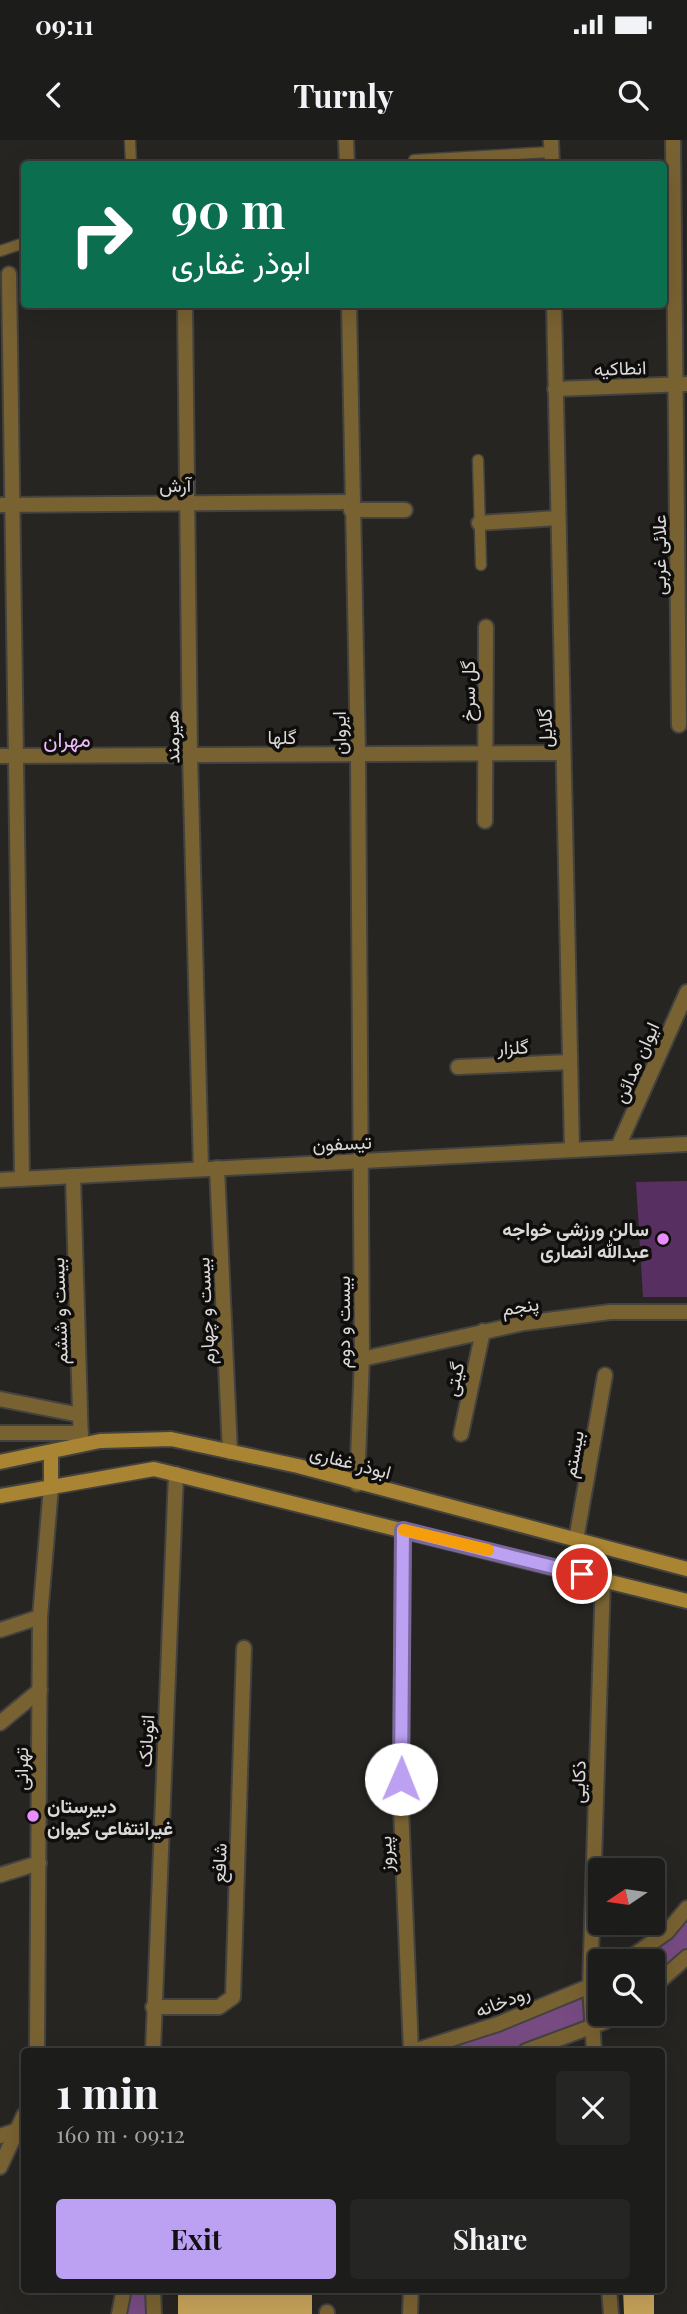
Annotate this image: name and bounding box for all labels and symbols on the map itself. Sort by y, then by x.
street label: انطاکیه [593,353,647,381]
street label: آرش [159,471,193,497]
street label: علائی غربی [645,515,671,595]
street label: گل سرخ [454,661,481,721]
street label: گلایل [531,708,557,748]
street label: هیرمند [158,710,184,764]
street label: ایروان [325,711,351,755]
street label: گلها [268,723,296,749]
district label: مهران [43,724,91,753]
street label: ایوان مدائن [606,1017,664,1107]
street label: گلزار [496,1032,529,1060]
street label: تیسفون [312,1127,373,1157]
place label: سالن ورزشی خواجه عبدالله انصاری [502,1215,649,1264]
marker: سالن ورزشی خواجه عبدالله انصاری [655,1231,671,1247]
street label: بیست و چهارم [188,1256,222,1365]
street label: بیست و ششم [43,1257,74,1365]
street label: بیست و دوم [329,1276,356,1368]
street label: پنجم [499,1289,541,1323]
street label: گیتی [437,1359,469,1399]
street label: بیستم [555,1428,590,1480]
street label: ابوذر غفاری [308,1438,394,1484]
pin [552,1544,612,1604]
street label: اتوبانک [131,1714,159,1768]
position arrow [364,1742,438,1816]
street label: تهرانی [7,1747,33,1791]
street label: ذکایی [563,1760,591,1804]
place label: دبیرستان غیرانتفاعی کیوان [47,1792,173,1841]
marker: دبیرستان غیرانتفاعی کیوان [25,1808,41,1824]
street label: پیروز [370,1835,400,1874]
street label: شافع [204,1843,234,1884]
north arrow [588,1858,665,1936]
street label: رودخانه [471,1978,533,2022]

